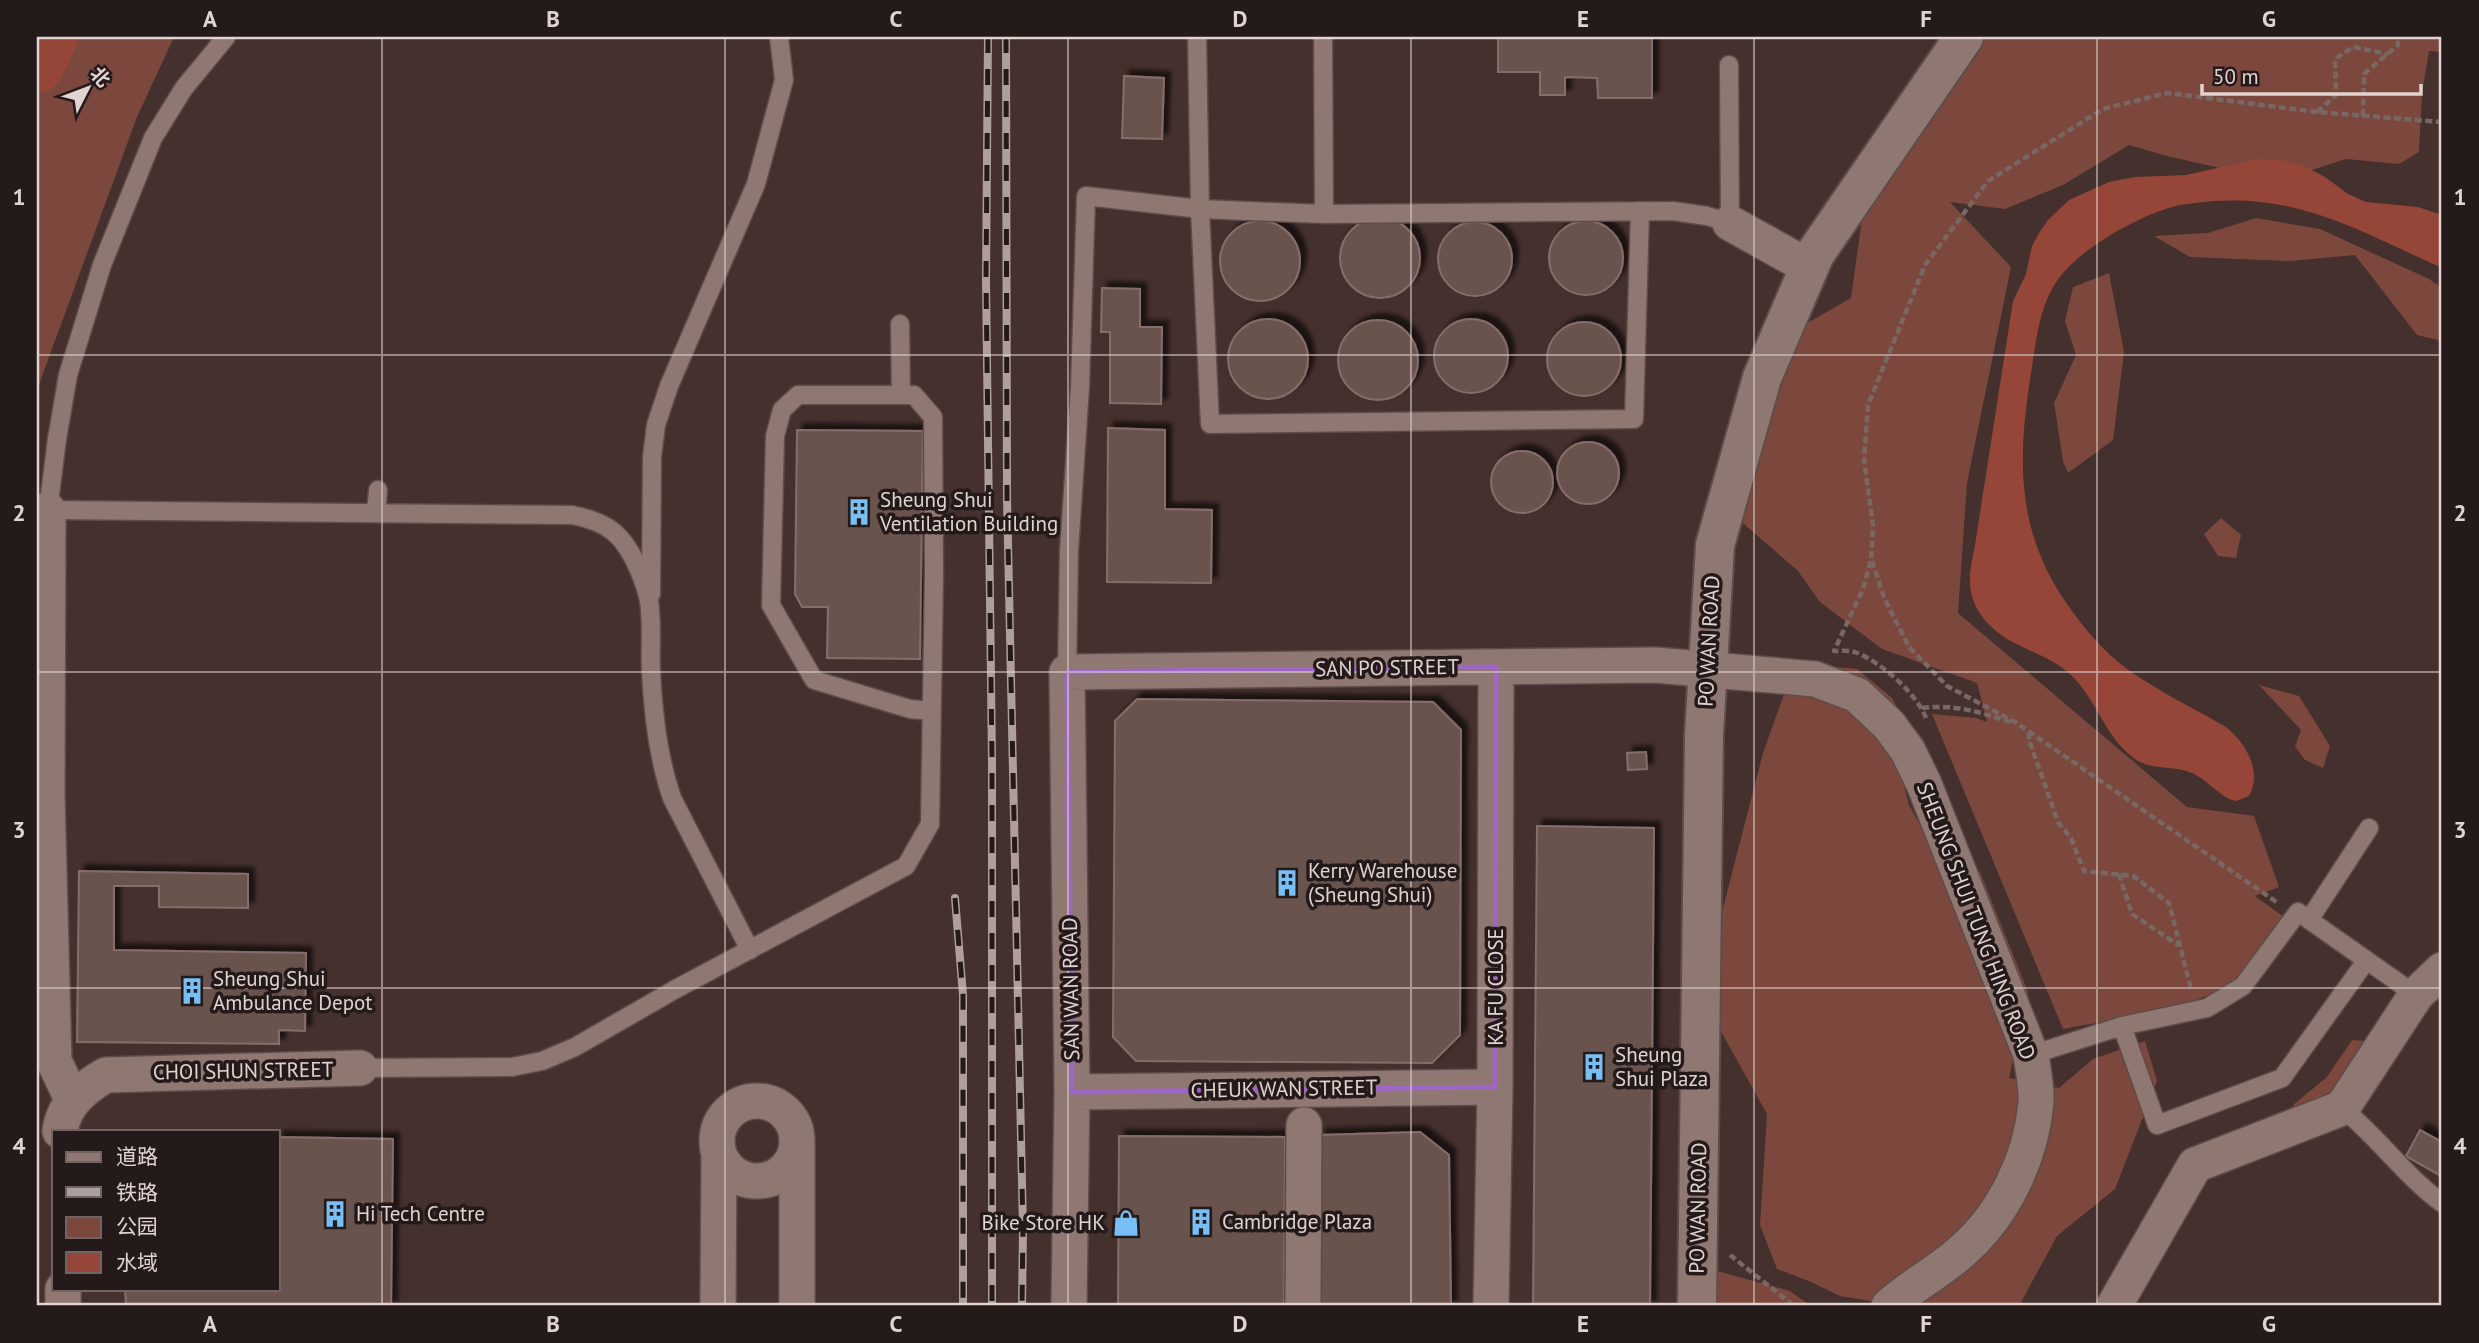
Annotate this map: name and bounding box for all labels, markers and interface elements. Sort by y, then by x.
text: A [203,4,217,33]
text: B [546,4,560,33]
text: C [890,4,903,33]
text: D [1233,4,1247,33]
text: E [1577,4,1589,33]
text: F [1920,4,1932,33]
text: G [2262,4,2276,33]
north arrow [52,52,122,122]
scale bar [2202,52,2421,96]
text: 北 [85,62,116,92]
text: 50 m [2213,63,2259,90]
text: 1 [12,182,26,211]
text: 1 [2453,182,2467,211]
place label: Sheung Shui Ventilation Building [879,486,1058,537]
building icon: Sheung Shui Ventilation Building [844,497,874,527]
text: 2 [12,498,26,527]
text: 2 [2453,498,2467,527]
street label: PO WAN ROAD [1692,575,1725,707]
street label: SAN PO STREET [1315,653,1460,682]
street label: SHEUNG SHUI TUNG HING ROAD [1911,778,2042,1063]
text: 3 [12,815,26,844]
text: 3 [2453,815,2467,844]
place label: Kerry Warehouse (Sheung Shui) [1308,857,1457,908]
building icon: Kerry Warehouse (Sheung Shui) [1272,868,1302,898]
street label: SAN WAN ROAD [1056,917,1085,1061]
street label: KA FU CLOSE [1482,928,1509,1046]
place label: Sheung Shui Ambulance Depot [213,965,372,1016]
building icon: Sheung Shui Ambulance Depot [177,976,207,1006]
place label: Sheung Shui Plaza [1615,1041,1708,1092]
building icon: Sheung Shui Plaza [1579,1052,1609,1082]
street label: CHOI SHUN STREET [153,1055,334,1086]
street label: CHEUK WAN STREET [1190,1073,1378,1104]
legend [52,1130,280,1290]
text: 4 [12,1131,26,1160]
text: 4 [2453,1131,2467,1160]
street label: PO WAN ROAD [1683,1142,1712,1274]
text: 道路 [116,1143,158,1170]
text: 铁路 [116,1179,158,1206]
building icon: Hi Tech Centre [320,1199,350,1229]
place label: Hi Tech Centre [356,1200,485,1227]
building icon: Cambridge Plaza [1186,1207,1216,1237]
shop icon: Bike Store HK [1111,1208,1141,1238]
place label: Cambridge Plaza [1222,1208,1372,1235]
place label: Bike Store HK [981,1209,1105,1236]
text: 公园 [116,1213,158,1240]
text: 水域 [116,1249,158,1276]
text: A [203,1309,217,1338]
text: B [546,1309,560,1338]
text: C [890,1309,903,1338]
text: D [1233,1309,1247,1338]
text: E [1577,1309,1589,1338]
text: F [1920,1309,1932,1338]
text: G [2262,1309,2276,1338]

